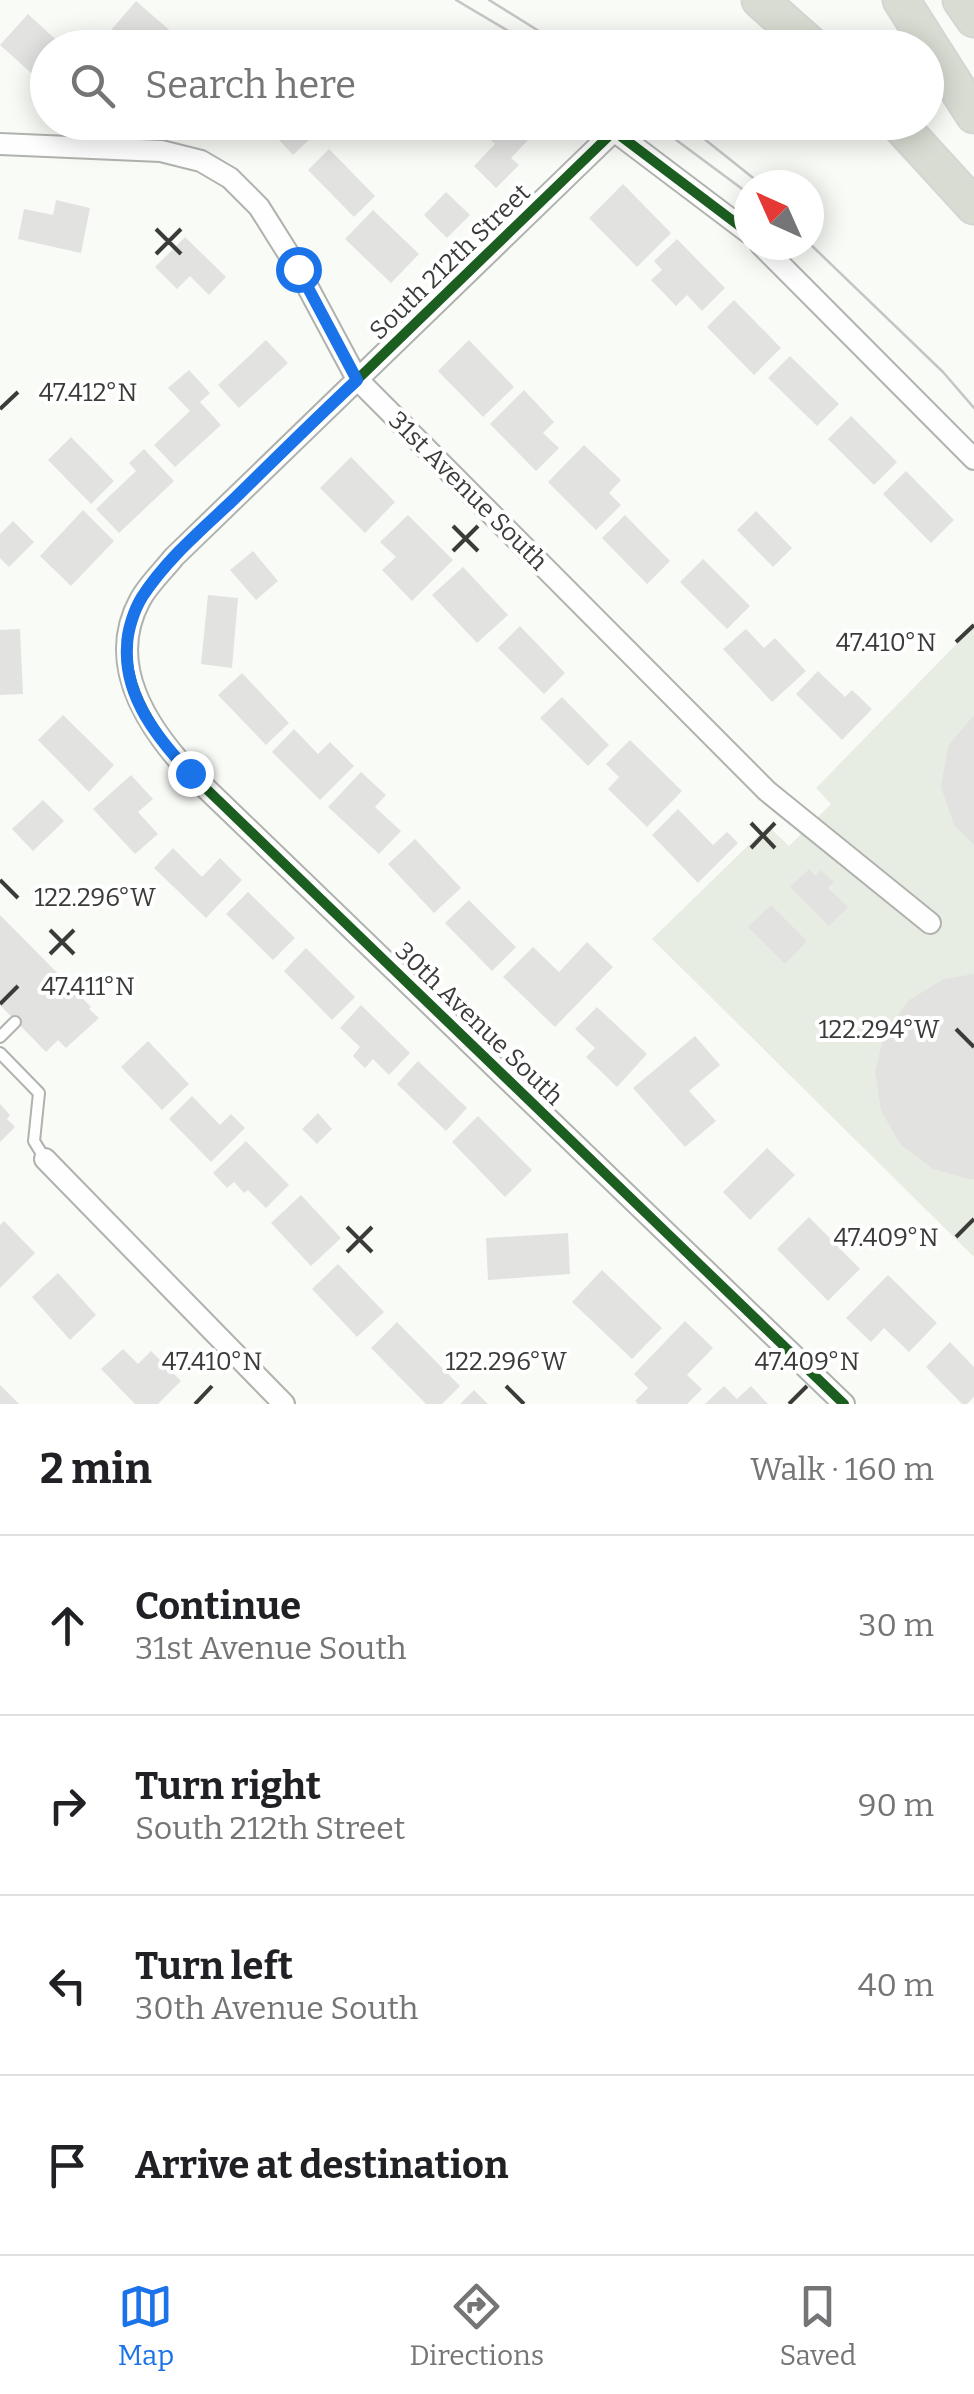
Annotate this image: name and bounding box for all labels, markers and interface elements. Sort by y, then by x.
search box [30,30,944,140]
icon: search [65,58,120,113]
text: Search here [145,62,356,108]
north arrow [734,170,824,260]
street label: South 212th Street [364,178,536,346]
route start [276,247,322,293]
text: 47.412°N [39,378,137,408]
street label: 31st Avenue South [382,405,554,577]
text: 47.410°N [836,628,936,658]
route end [168,751,214,797]
text: 122.296°W [34,883,156,913]
street label: 30th Avenue South [389,936,569,1112]
text: 47.411°N [41,972,135,1002]
text: 122.294°W [818,1015,940,1045]
text: 47.409°N [833,1223,939,1253]
text: 47.410°N [162,1347,262,1377]
text: 122.296°W [445,1347,567,1377]
text: 47.409°N [754,1347,860,1377]
text: 2 min [40,1444,152,1494]
text: Walk · 160 m [750,1450,934,1488]
text: Continue [135,1583,301,1629]
icon: ahead [40,1598,95,1653]
text: 30 m [858,1606,934,1644]
text: 31st Avenue South [135,1629,407,1667]
text: Turn right [135,1763,321,1809]
icon: right [40,1778,95,1833]
text: 90 m [858,1786,934,1824]
text: South 212th Street [135,1809,405,1847]
text: Turn left [135,1943,293,1989]
icon: left [40,1958,95,2013]
text: 40 m [858,1966,934,2004]
text: 30th Avenue South [135,1989,418,2027]
icon: arrive [40,2138,95,2193]
text: Arrive at destination [135,2142,508,2188]
tab: Map [118,2279,174,2372]
tab: Directions [409,2279,544,2372]
tab: Saved [779,2279,856,2372]

